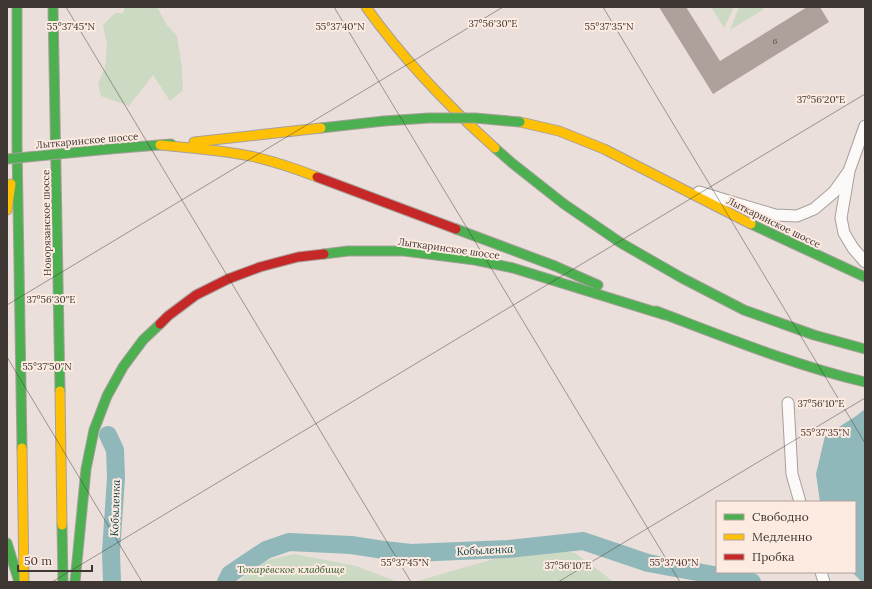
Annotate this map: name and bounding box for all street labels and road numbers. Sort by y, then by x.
street label: Лыткаринское шоссе [35,129,139,151]
street label: Новорязанское шоссе [39,169,54,276]
street label: Лыткаринское шоссе [725,194,823,251]
street label: Лыткаринское шоссе [397,235,501,262]

